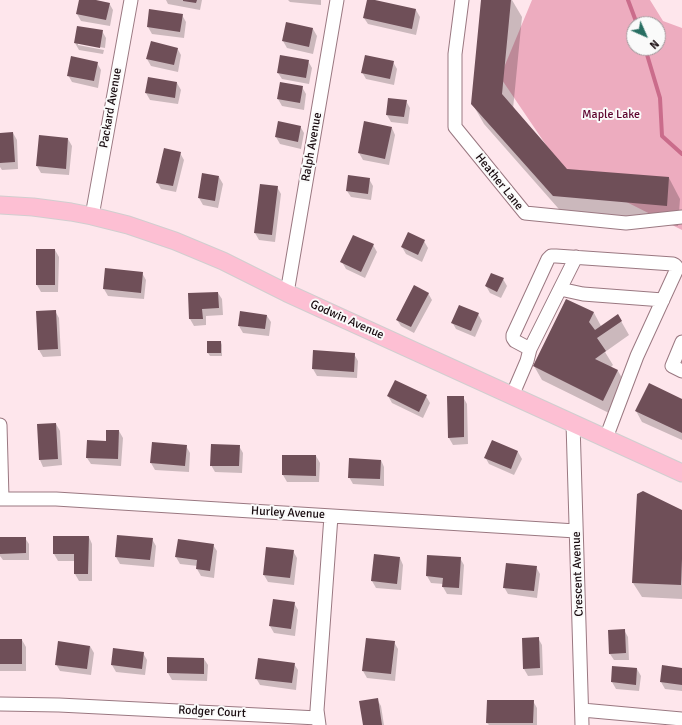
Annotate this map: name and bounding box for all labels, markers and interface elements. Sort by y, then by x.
north arrow [626,16,666,56]
text: N [647,37,661,51]
street label: Packard Avenue [97,67,125,149]
park label: Maple Lake [582,108,640,122]
street label: Ralph Avenue [299,111,325,183]
street label: Heather Lane [472,151,526,213]
street label: Godwin Avenue [308,297,386,343]
street label: Hurley Avenue [251,504,325,522]
street label: Crescent Avenue [569,531,587,617]
street label: Rodger Court [178,703,246,721]

